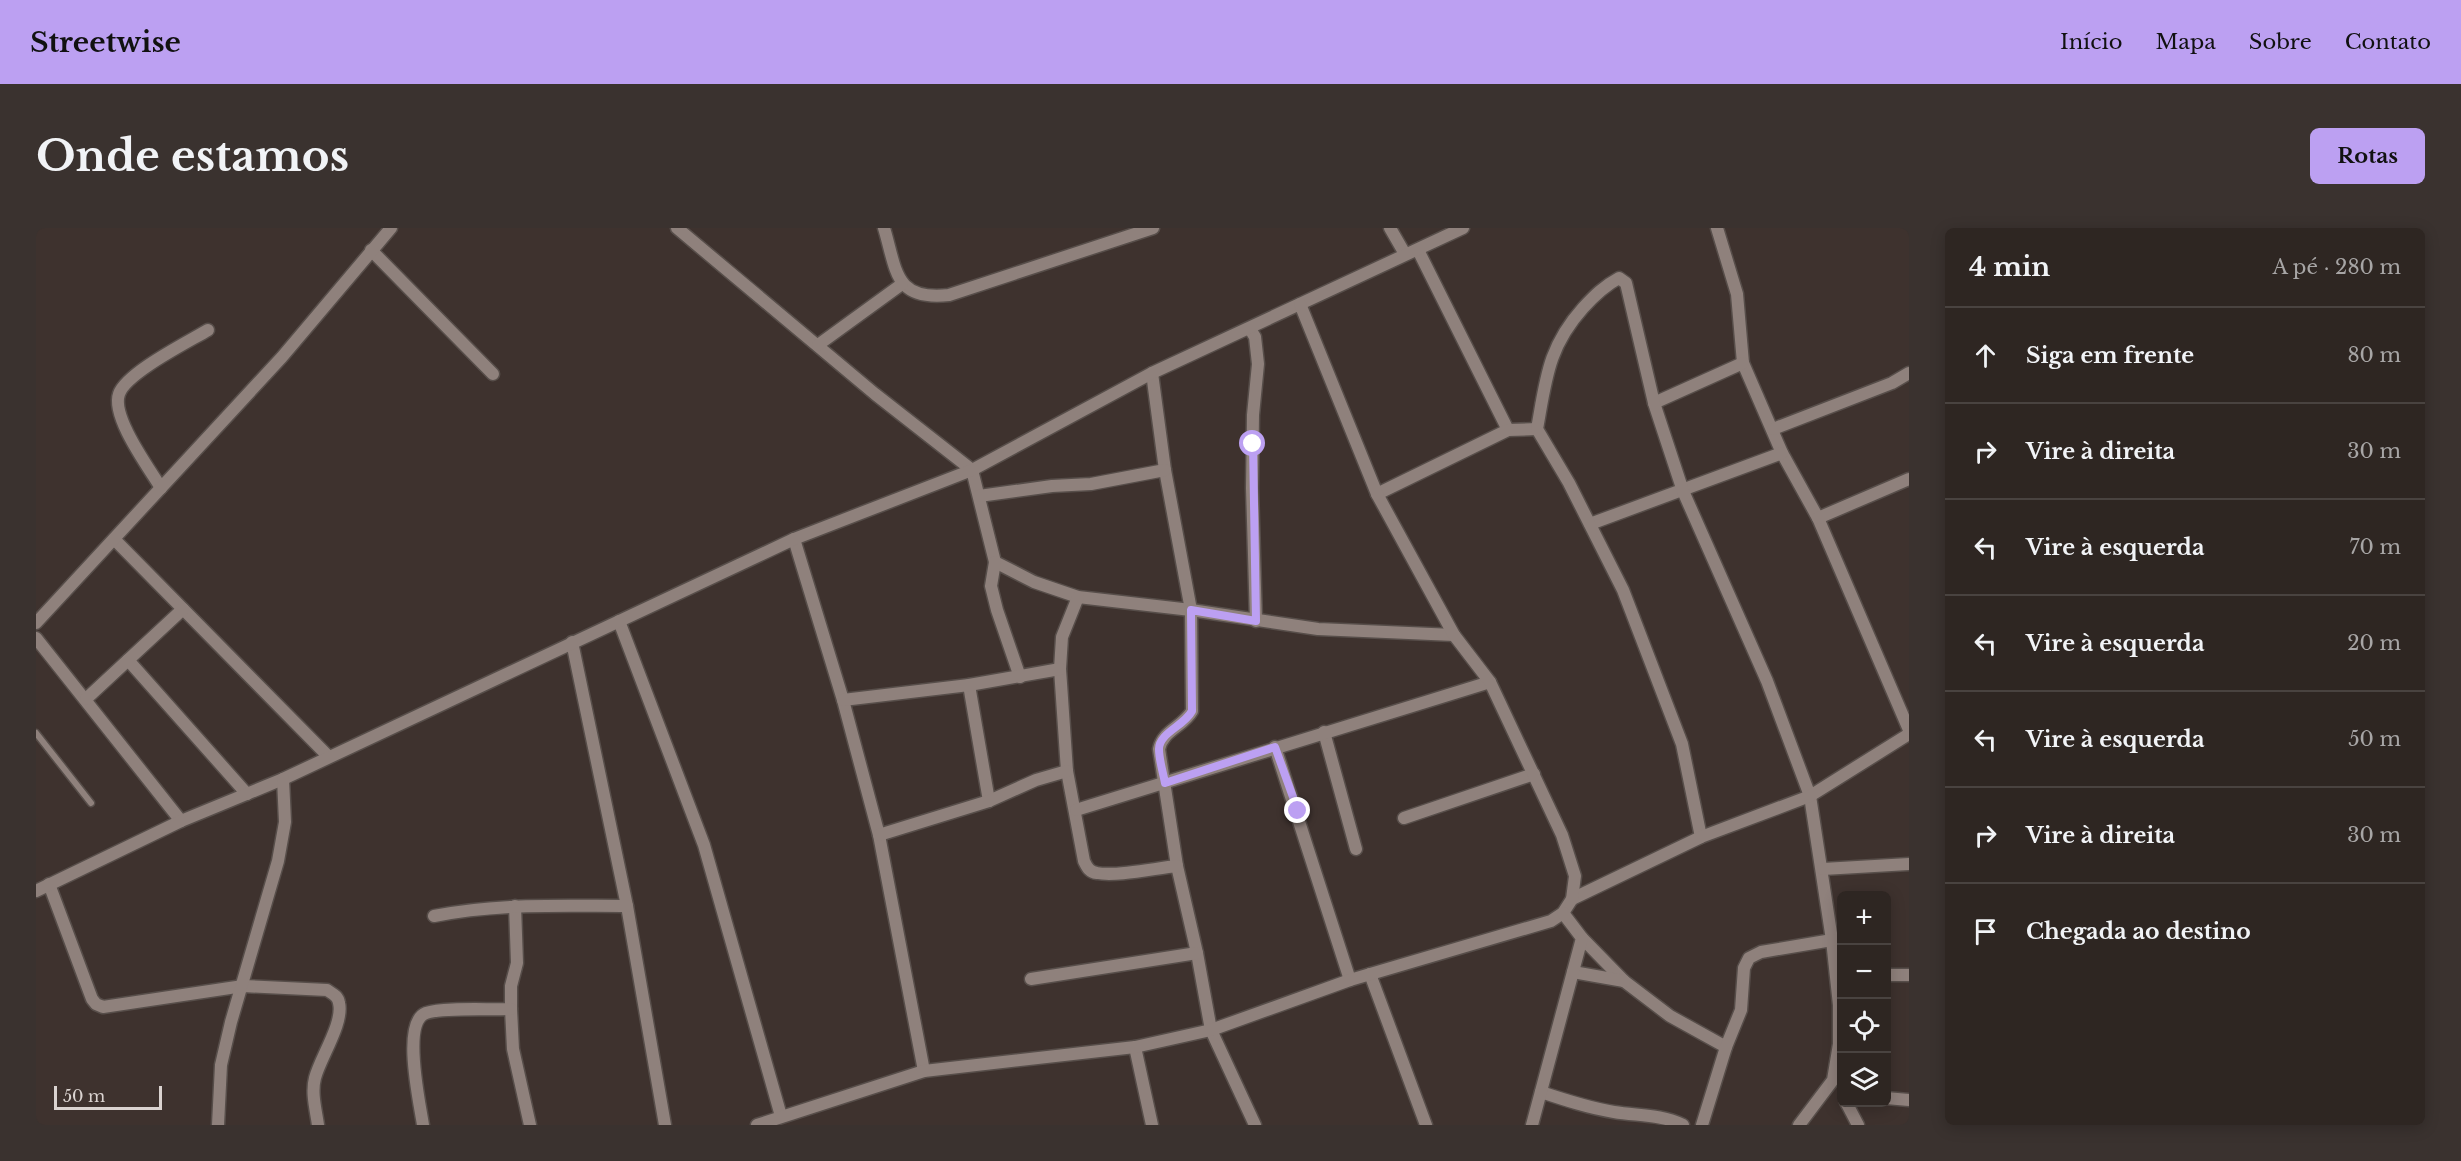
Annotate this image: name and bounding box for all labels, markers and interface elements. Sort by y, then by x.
text: Streetwise [30,25,181,60]
text: Início [2060,29,2122,55]
text: Mapa [2155,29,2216,55]
text: Sobre [2249,29,2312,55]
text: Contato [2345,29,2431,55]
button: Rotas [2310,128,2425,184]
text: Onde estamos [36,130,349,182]
text: 4 min [1969,251,2050,283]
text: A pé · 280 m [2273,255,2401,279]
icon: ahead [1969,339,2002,372]
text: Siga em frente [2026,342,2194,369]
text: 80 m [2347,343,2401,367]
route start [1239,430,1265,456]
icon: right [1969,435,2002,468]
text: Vire à direita [2026,438,2175,465]
text: 30 m [2347,439,2401,463]
icon: left [1969,531,2002,564]
text: Vire à esquerda [2026,534,2205,561]
text: 70 m [2349,535,2401,559]
icon: left [1969,627,2002,660]
text: Vire à esquerda [2026,630,2205,657]
text: 20 m [2347,631,2401,655]
icon: left [1969,723,2002,756]
text: Vire à esquerda [2026,726,2205,753]
text: 50 m [2348,727,2401,751]
route end [1284,797,1310,823]
icon: right [1969,819,2002,852]
text: Vire à direita [2026,822,2175,849]
text: 30 m [2347,823,2401,847]
map controls [1837,891,1891,1107]
button: + [1837,891,1891,945]
icon: arrive [1969,915,2002,948]
text: Chegada ao destino [2026,918,2251,945]
button: − [1837,945,1891,999]
button: locate [1837,999,1891,1053]
button: layers [1837,1053,1891,1107]
scale bar [54,1083,162,1110]
text: 50 m [63,1086,105,1106]

